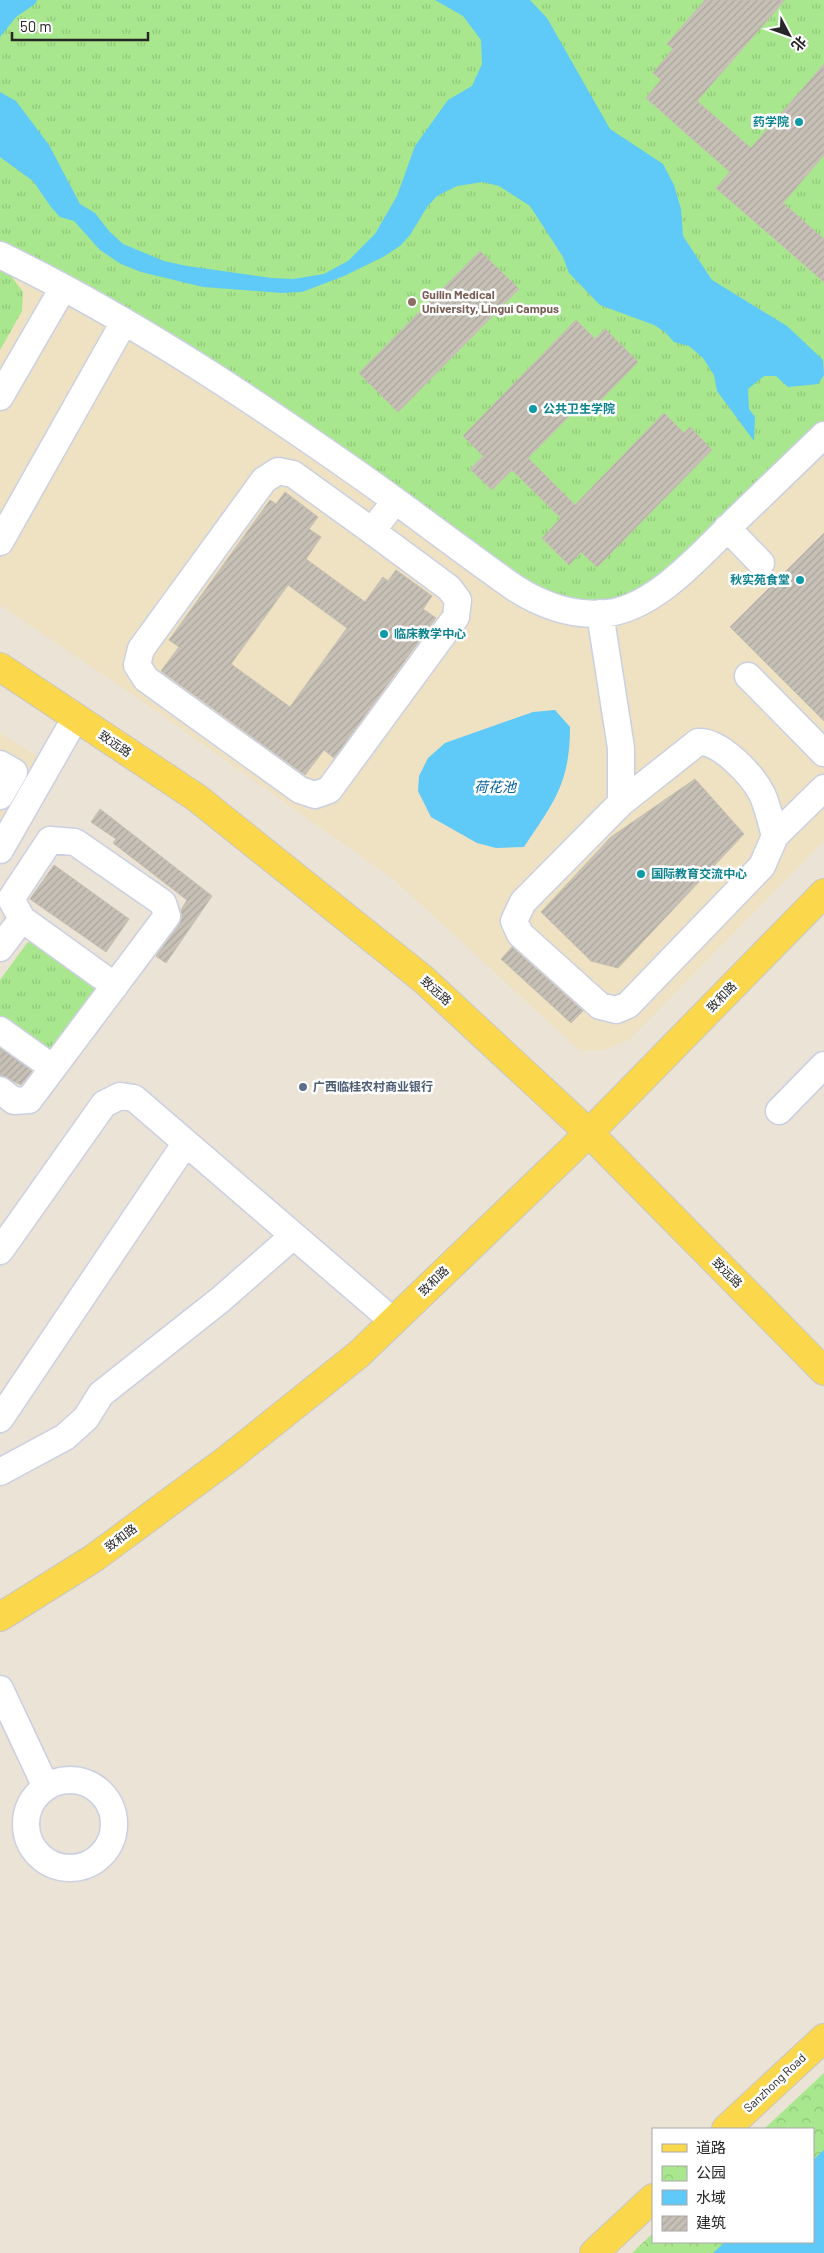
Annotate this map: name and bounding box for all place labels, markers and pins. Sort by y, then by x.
place label: 药学院 [753,114,789,128]
marker: 药学院 [793,116,805,128]
place label: Guilin Medical University, Lingui Campus [422,287,559,315]
marker: Guilin Medical University, Lingui Campus [406,296,418,308]
place label: 公共卫生学院 [543,401,615,415]
marker: 公共卫生学院 [527,403,539,415]
place label: 秋实苑食堂 [730,572,790,586]
marker: 秋实苑食堂 [794,574,806,586]
place label: 临床教学中心 [394,626,466,640]
marker: 临床教学中心 [378,628,390,640]
place label: 国际教育交流中心 [651,866,747,880]
marker: 国际教育交流中心 [635,868,647,880]
place label: 广西临桂农村商业银行 [313,1079,433,1093]
marker: 广西临桂农村商业银行 [297,1081,309,1093]

